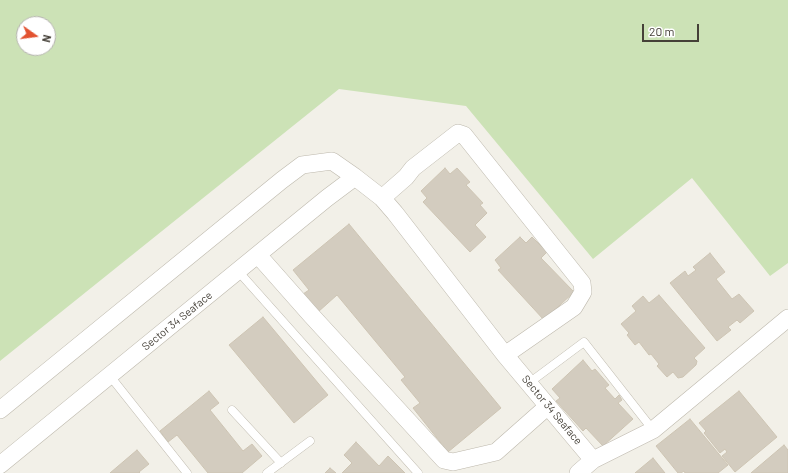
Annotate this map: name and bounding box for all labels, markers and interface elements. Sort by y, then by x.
north arrow [16,16,56,56]
scale bar [644,16,701,42]
text: 20 m [649,24,675,38]
text: N [40,34,54,44]
street label: Sector 34 Seaface [139,289,215,353]
street label: Sector 34 Seaface [519,373,585,447]

